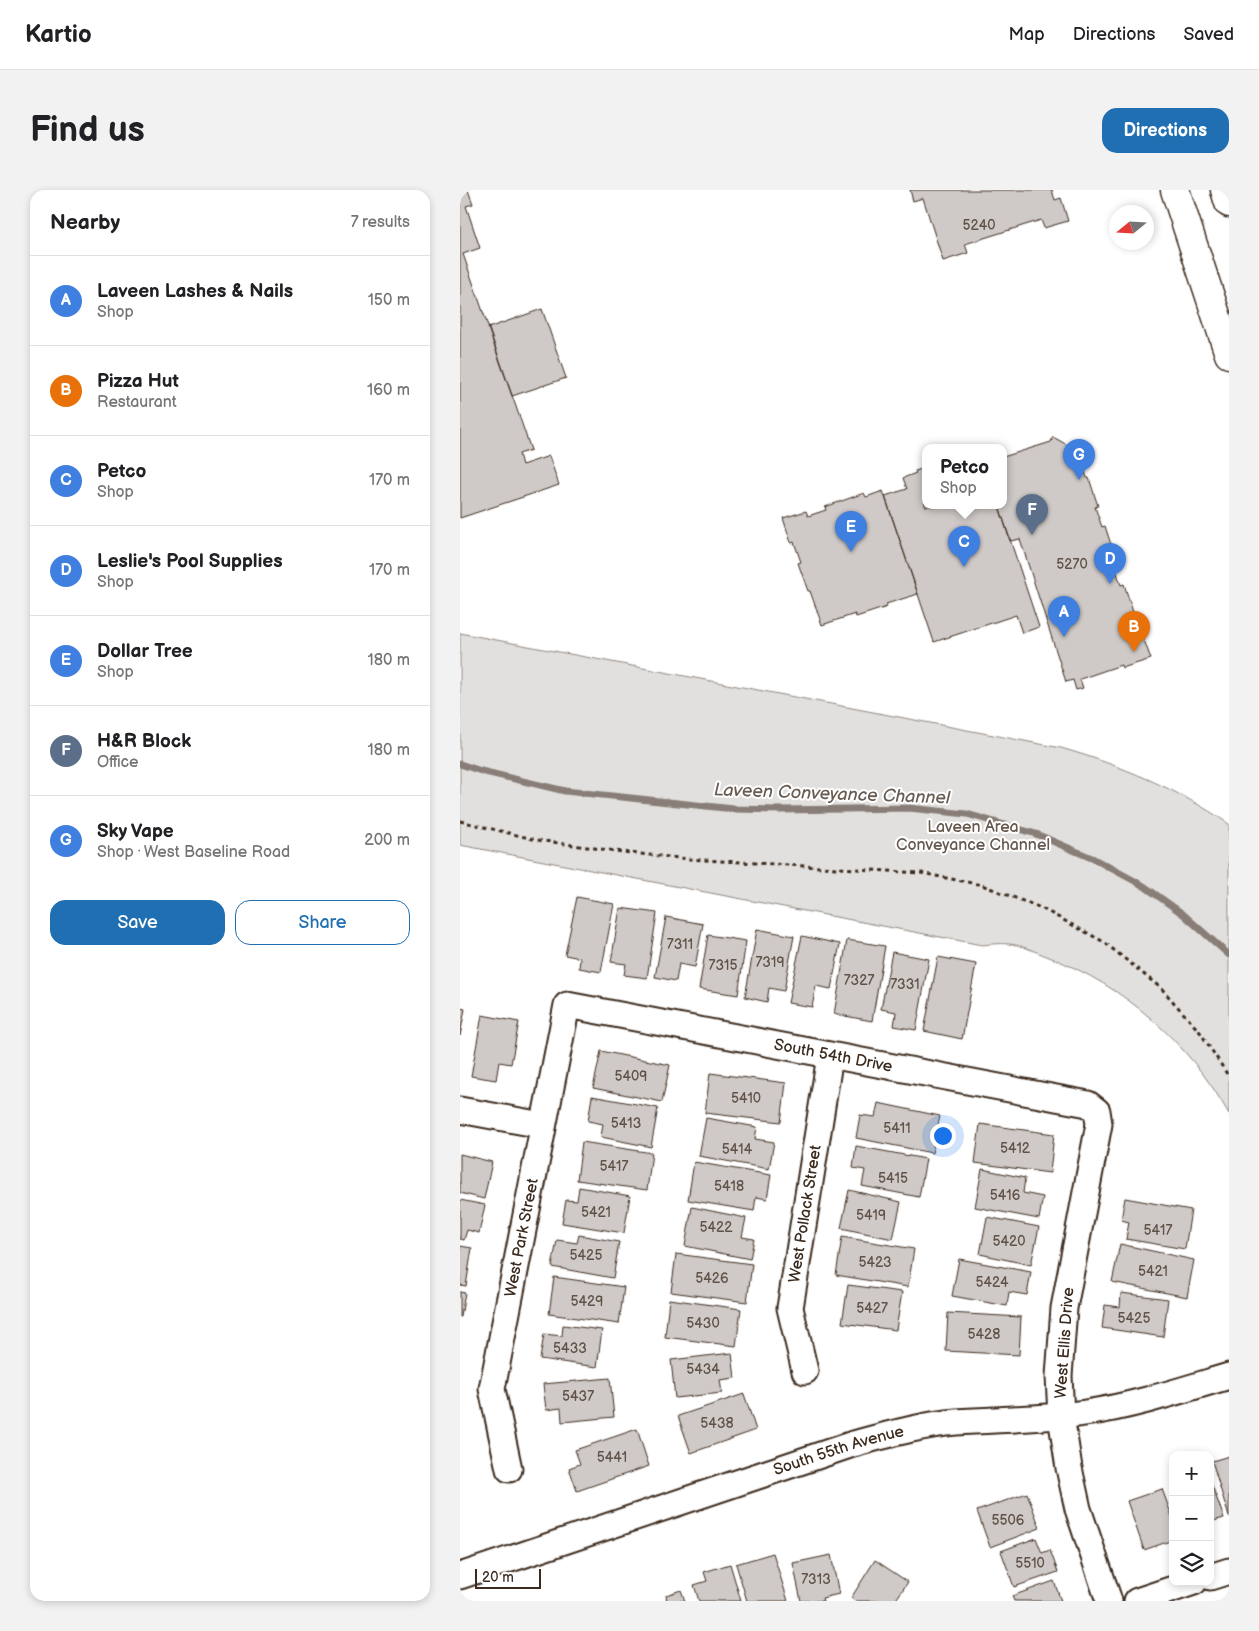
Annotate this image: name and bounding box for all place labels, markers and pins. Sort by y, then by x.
pin: G [1063,439,1095,480]
pin: F [1016,494,1048,535]
pin: E [835,511,867,552]
pin: C [948,526,980,567]
pin: D [1094,543,1126,584]
pin: A [1048,596,1080,637]
pin: B [1118,611,1150,652]

